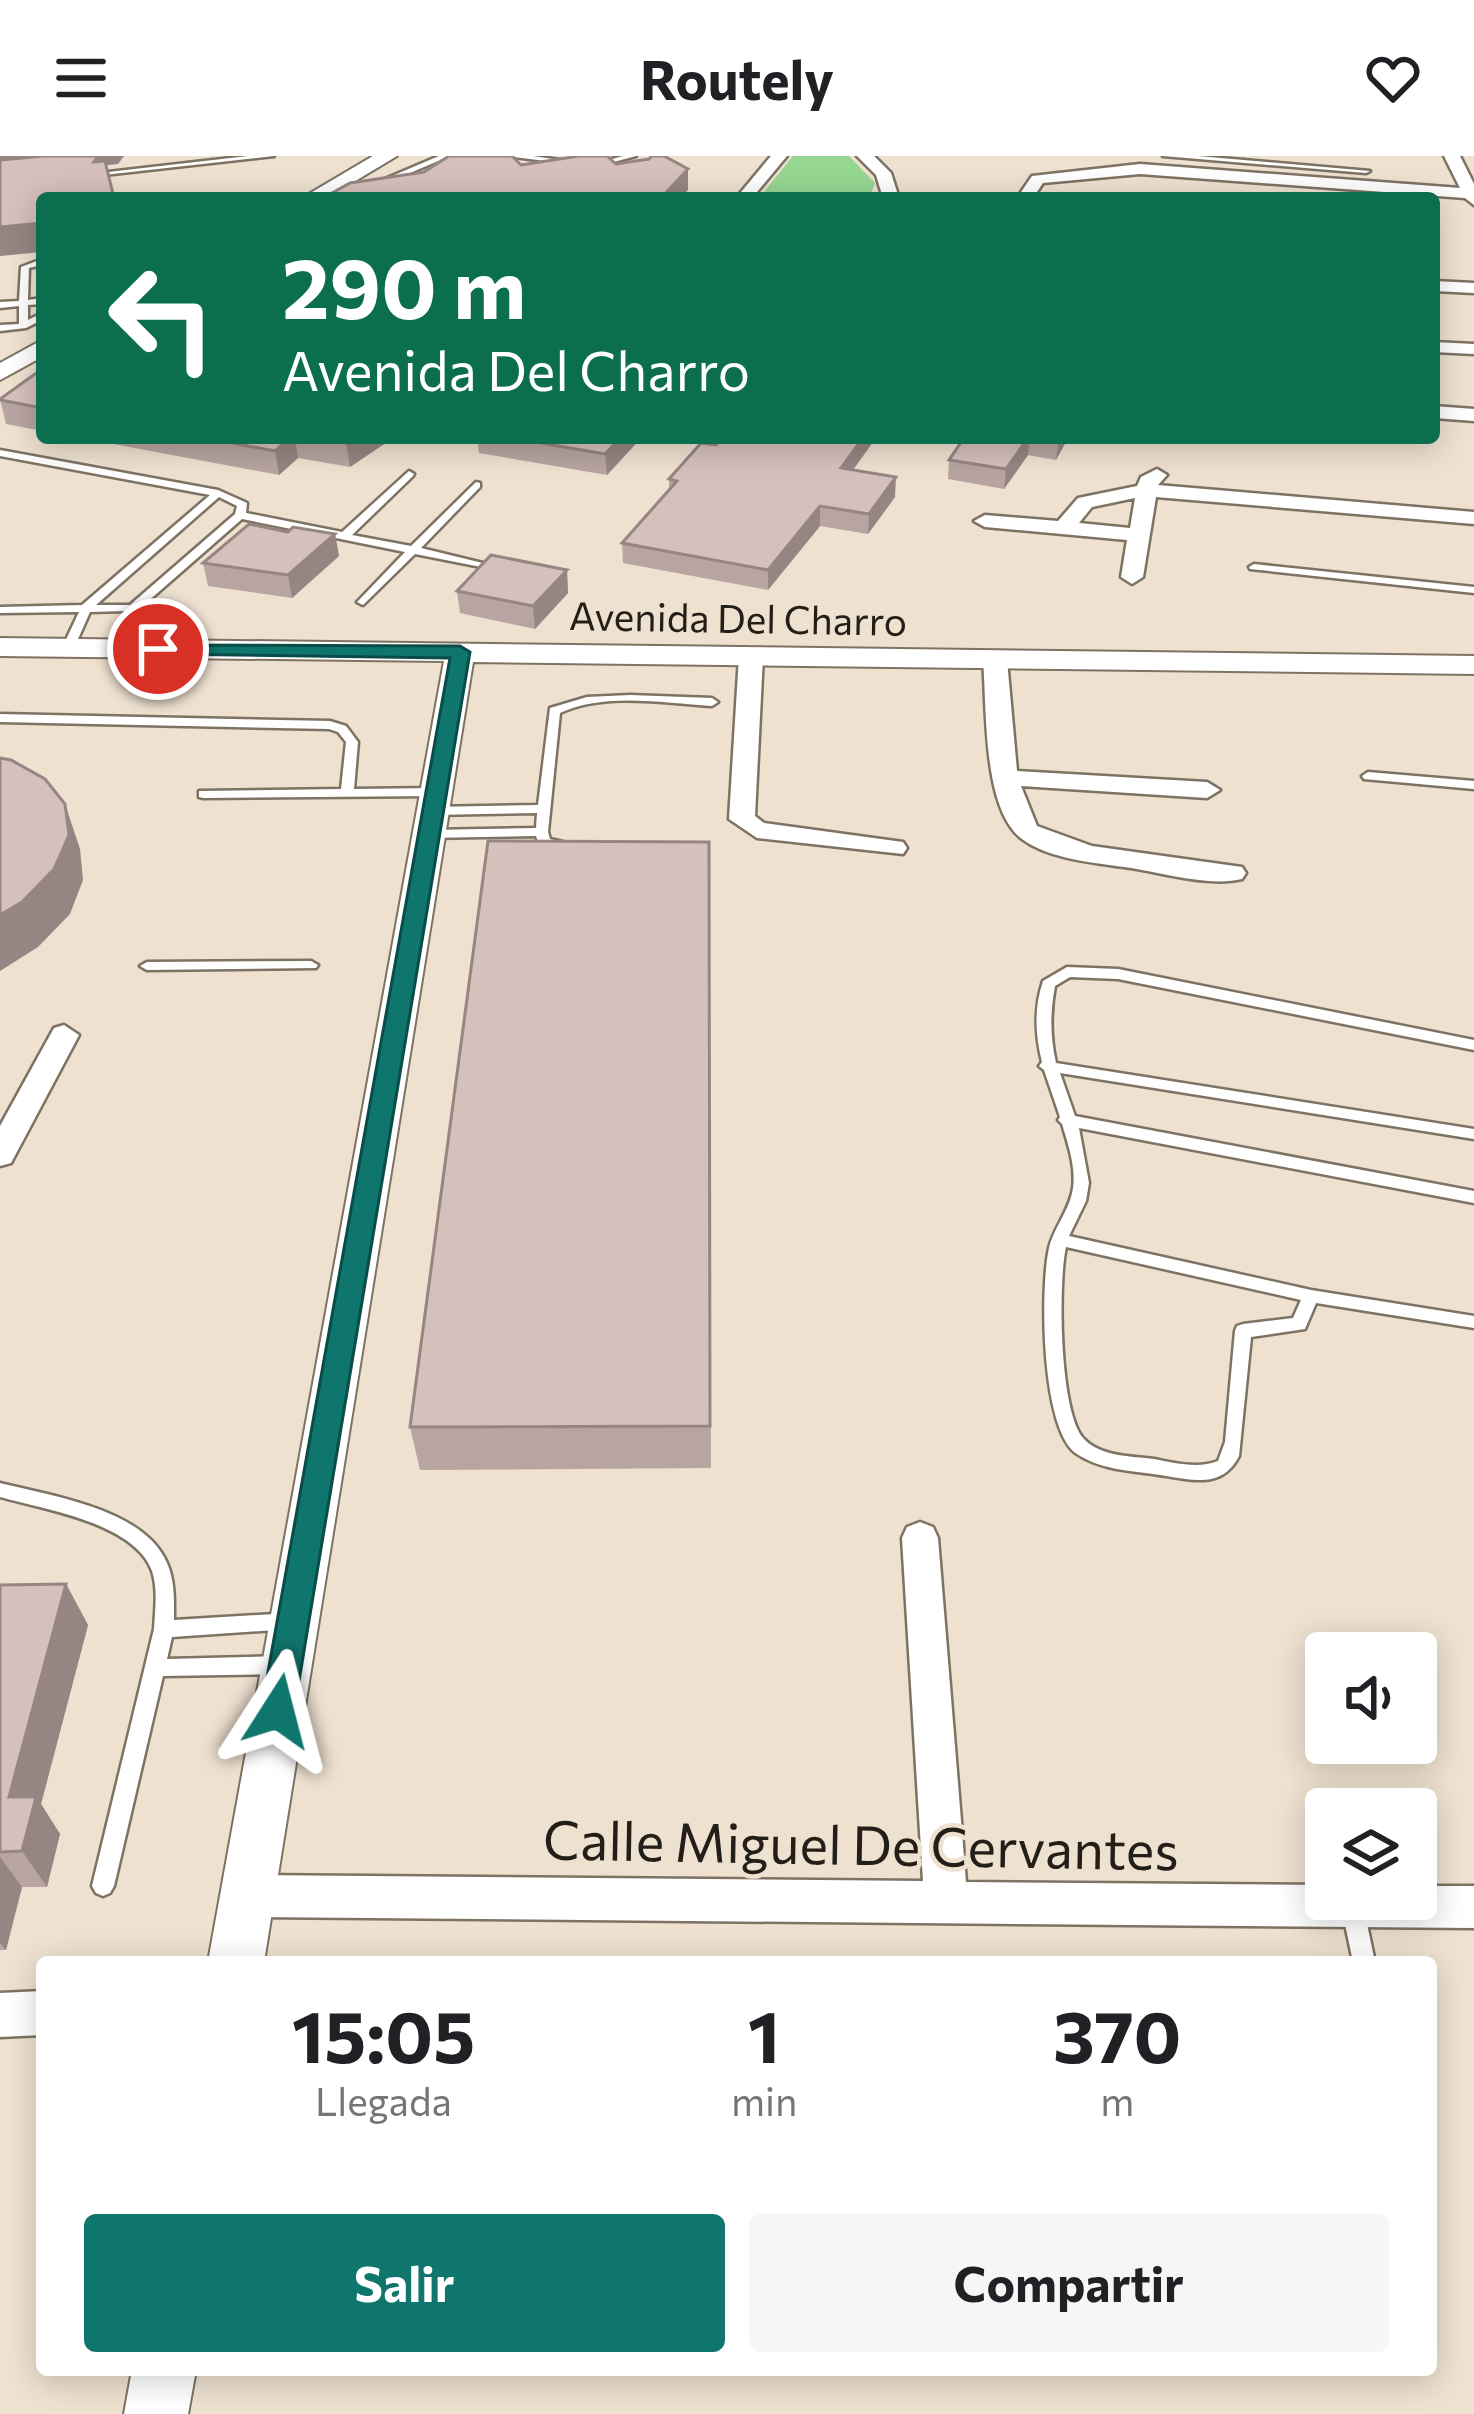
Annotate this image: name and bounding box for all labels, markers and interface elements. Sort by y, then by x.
icon: menu [48,45,114,111]
text: Routely [640,45,834,111]
icon: heart [1360,45,1426,111]
text: 290 m [282,234,526,336]
icon: left [84,240,240,396]
text: Avenida Del Charro [282,336,750,402]
street label: Avenida Del Charro [569,590,907,644]
pin [107,598,209,700]
icon: arrive [125,616,191,682]
map controls [1305,1632,1437,1920]
button: sound [1305,1632,1437,1764]
position arrow [215,1648,341,1774]
button: layers [1305,1788,1437,1920]
street label: Calle Miguel De Cervantes [543,1804,1179,1882]
text: 15:05 [292,1990,475,2078]
text: 1 [748,1990,780,2078]
text: 370 [1053,1990,1181,2078]
text: Llegada [315,2076,452,2124]
text: min [731,2076,797,2124]
text: m [1100,2076,1134,2124]
button: Salir [84,2214,725,2352]
button: Compartir [749,2214,1389,2352]

